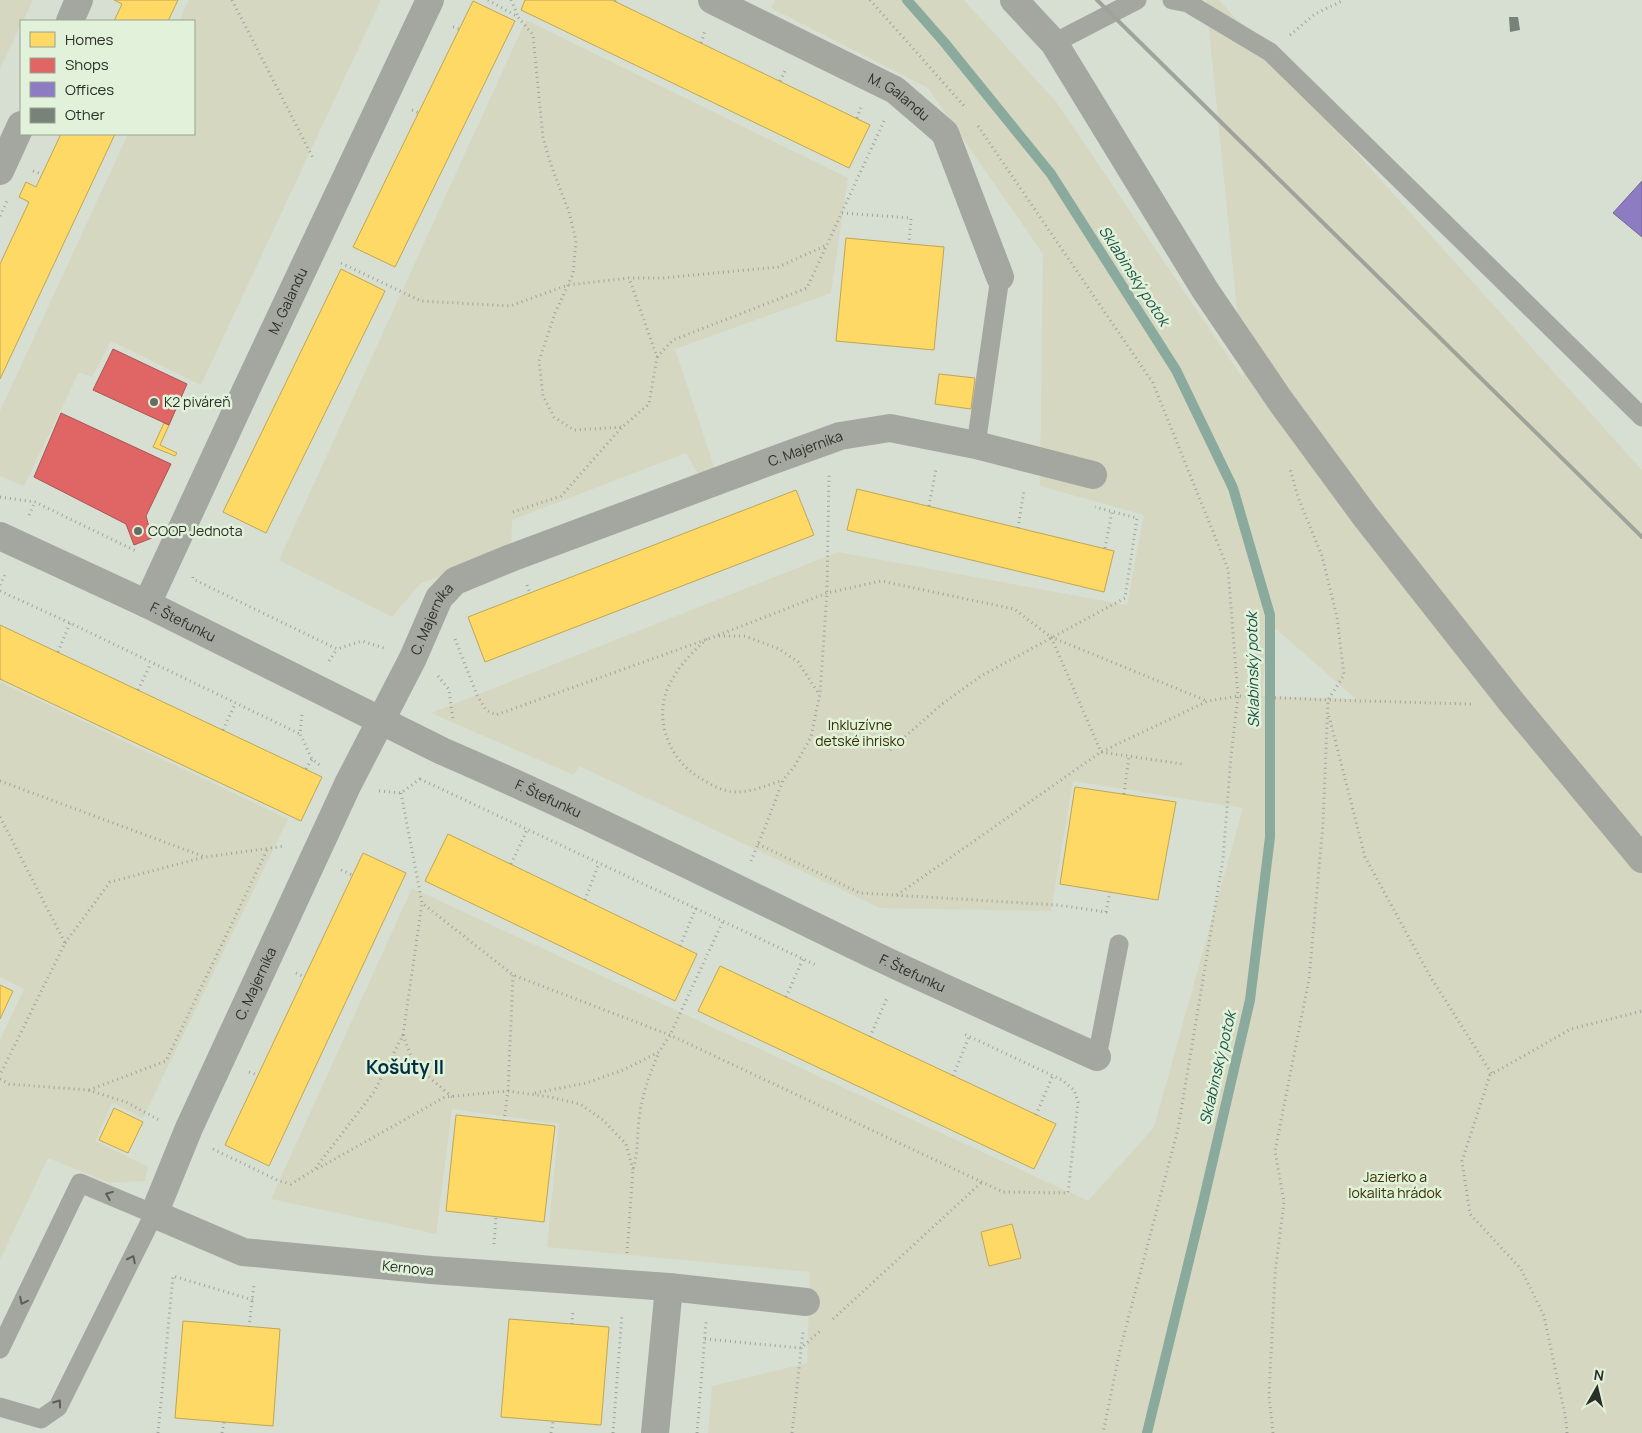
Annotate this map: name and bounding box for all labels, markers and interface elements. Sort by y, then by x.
legend [20,20,195,135]
text: Homes [65,29,114,50]
text: Shops [65,54,109,75]
street label: M. Galandu [865,68,934,125]
text: Offices [65,79,114,100]
text: Other [65,104,106,125]
water label: Sklabinský potok [1094,221,1176,332]
street label: M. Galandu [264,264,311,337]
place label: K2 piváreň [164,392,231,411]
marker: K2 piváreň [148,396,160,408]
street label: C. Majerníka [765,426,845,470]
place label: COOP Jednota [148,521,242,540]
marker: COOP Jednota [132,525,144,537]
street label: C. Majerníka [405,579,457,658]
street label: F. Štefunku [147,597,219,646]
water label: Sklabinský potok [1241,609,1264,728]
park label: Inkluzívne detské ihrisko [815,715,905,750]
street label: F. Štefunku [512,775,585,822]
street label: C. Majerníka [230,944,280,1023]
street label: F. Štefunku [877,949,949,996]
water label: Sklabinský potok [1194,1007,1241,1127]
district label: Košúty II [366,1054,444,1080]
park label: Jazierko a lokalita hrádok [1348,1167,1443,1202]
one-way arrow [105,1191,114,1202]
one-way arrow [126,1255,136,1264]
street label: Kernova [381,1255,435,1280]
one-way arrow [19,1296,29,1305]
north arrow [1572,1363,1622,1413]
text: N [1593,1365,1605,1385]
one-way arrow [52,1400,61,1409]

